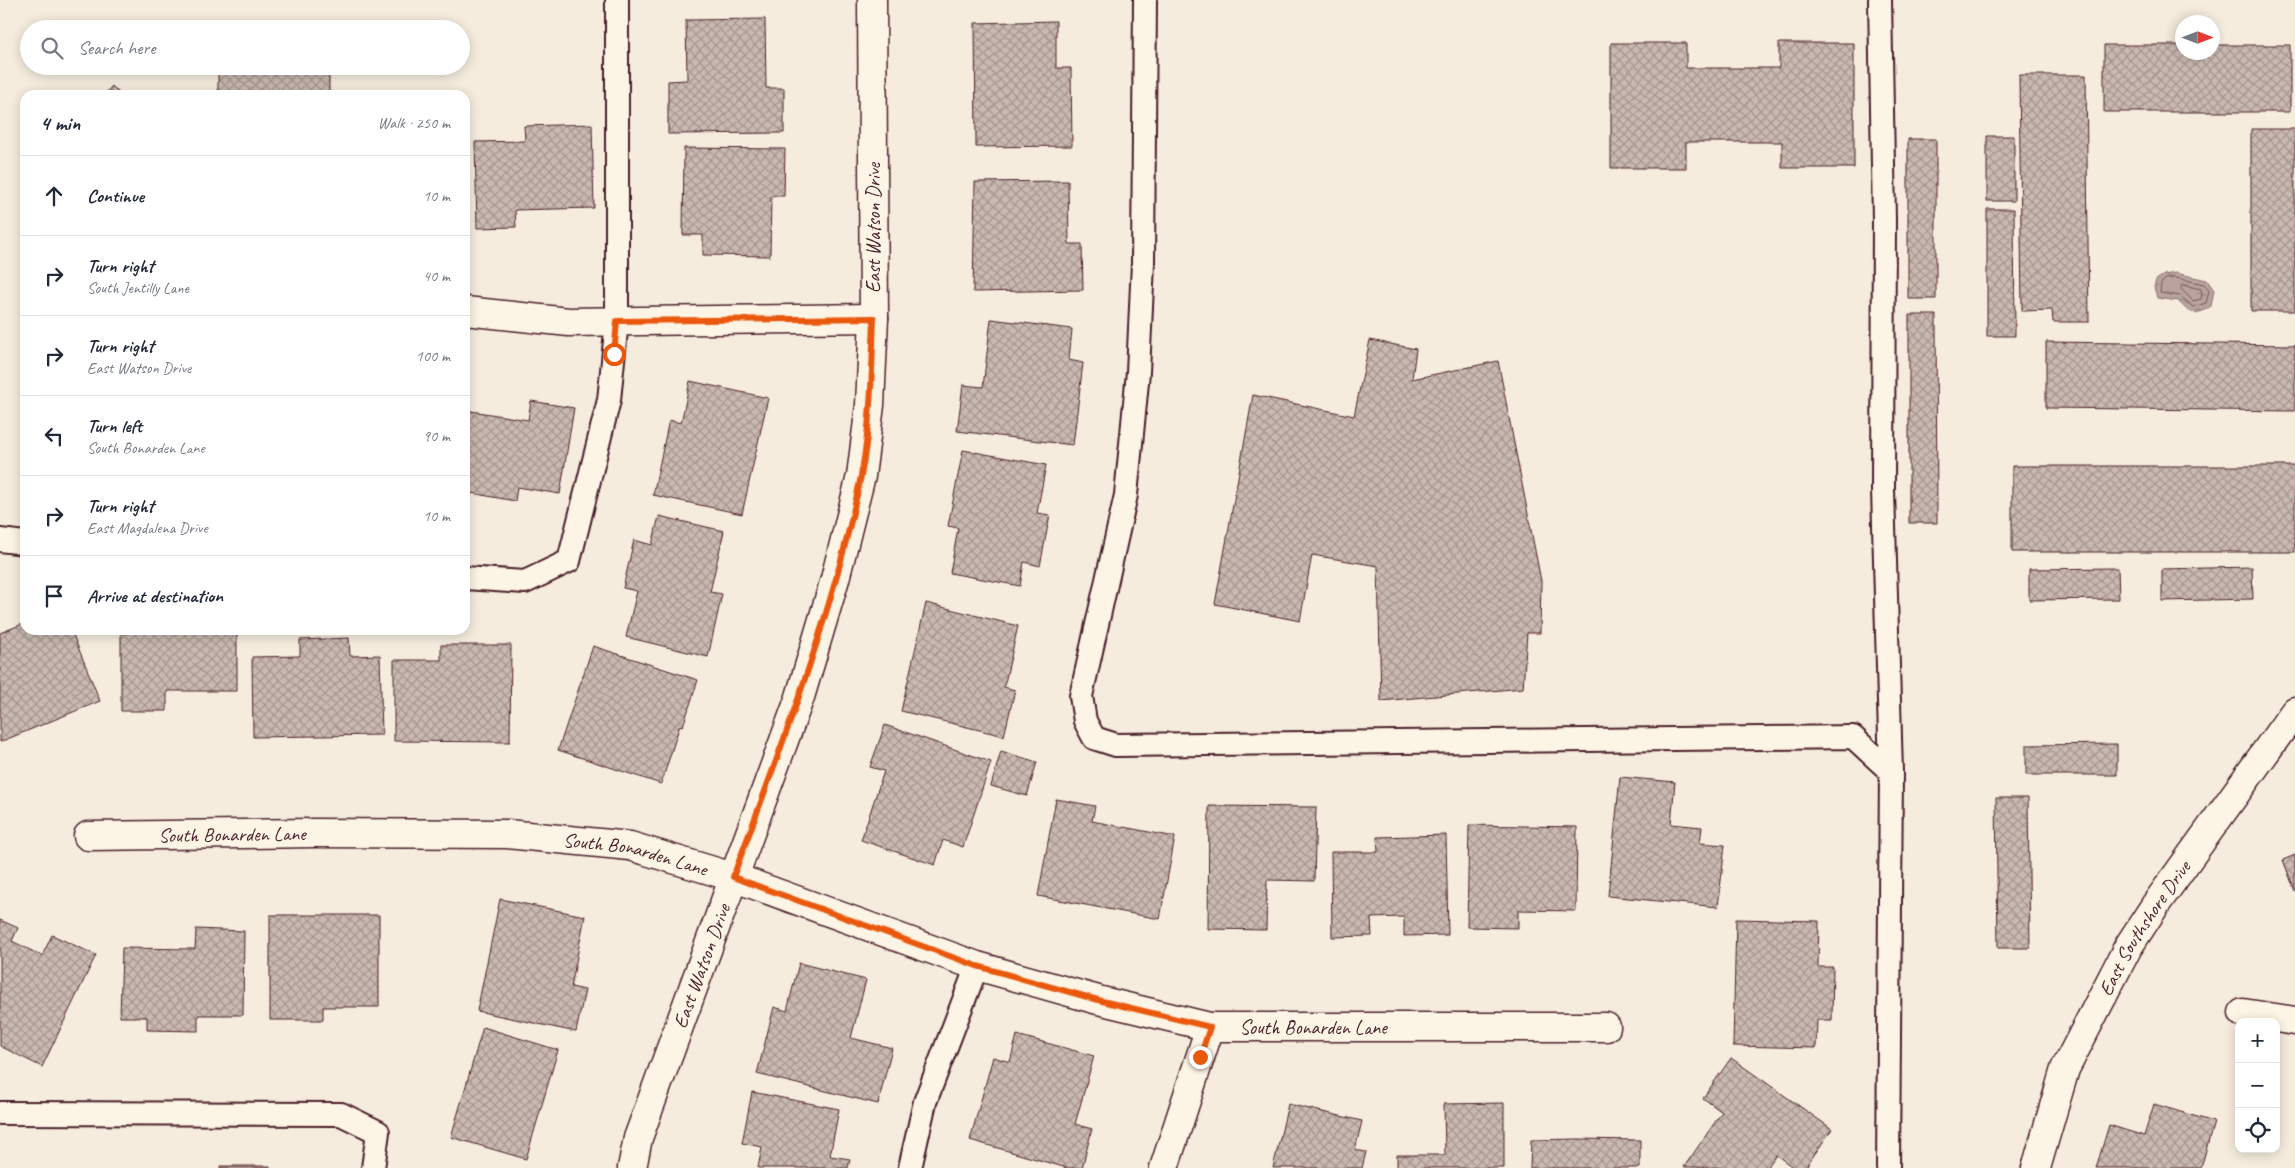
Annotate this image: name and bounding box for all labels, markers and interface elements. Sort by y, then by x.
north arrow [2175,15,2220,60]
search box [20,20,470,75]
icon: search [38,34,66,62]
text: Search here [78,36,155,60]
text: 4 min [40,110,80,136]
text: Walk · 250 m [378,113,450,133]
street label: East Watson Drive [861,161,886,293]
icon: ahead [40,182,68,210]
text: Continue [87,184,144,208]
text: 10 m [423,186,450,206]
text: Turn right [87,254,154,278]
icon: right [40,262,68,290]
text: 40 m [423,266,450,286]
text: South Jentilly Lane [87,278,189,298]
text: Turn right [87,334,154,358]
icon: right [40,342,68,370]
route start [603,343,626,366]
text: 100 m [416,346,450,366]
text: East Watson Drive [87,358,191,378]
text: Turn left [87,414,142,438]
icon: left [40,422,68,450]
text: 90 m [423,426,450,446]
text: South Bonarden Lane [87,438,205,458]
text: Turn right [87,494,154,518]
icon: right [40,502,68,530]
text: 10 m [423,506,450,526]
text: East Magdalena Drive [87,518,208,538]
icon: arrive [40,582,68,610]
text: Arrive at destination [87,584,223,608]
street label: South Bonarden Lane [158,821,307,848]
street label: South Bonarden Lane [562,828,712,882]
street label: East Southshore Drive [2093,855,2197,1000]
street label: East Watson Drive [668,899,736,1031]
street label: South Bonarden Lane [1240,1015,1388,1040]
map controls [2235,1018,2280,1153]
button: + [2235,1018,2280,1063]
route end [1189,1046,1212,1069]
button: − [2235,1063,2280,1108]
button: locate [2235,1108,2280,1153]

